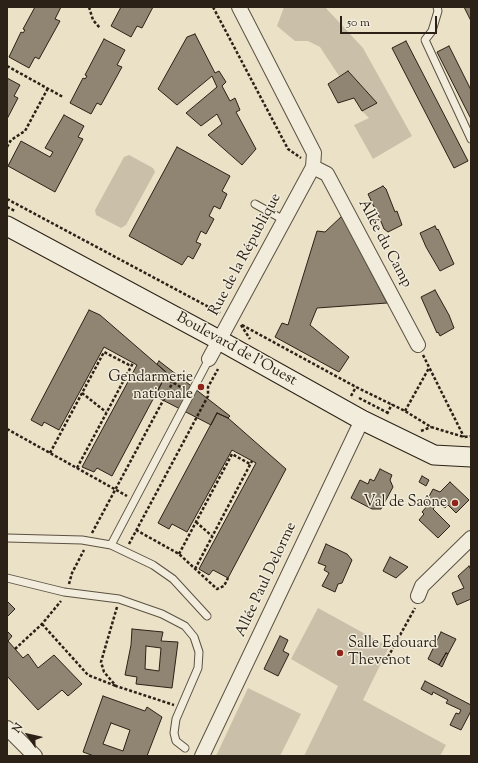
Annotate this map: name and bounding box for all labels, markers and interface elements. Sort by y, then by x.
scale bar [342,8,439,34]
text: 50 m [347,14,370,32]
street label: Rue de la République [206,191,286,319]
street label: Allée du Camp [353,197,415,291]
street label: Boulevard de l'Ouest [173,309,299,391]
place label: Gendarmerie nationale [108,369,193,404]
marker: Gendarmerie nationale [196,382,206,392]
place label: Val de Saône [363,494,447,512]
marker: Val de Saône [450,498,460,508]
street label: Allée Paul Delorme [233,520,301,640]
place label: Salle Edouard Thevenot [348,635,437,670]
marker: Salle Edouard Thevenot [335,648,345,658]
north arrow [8,715,48,755]
text: N [9,720,27,736]

